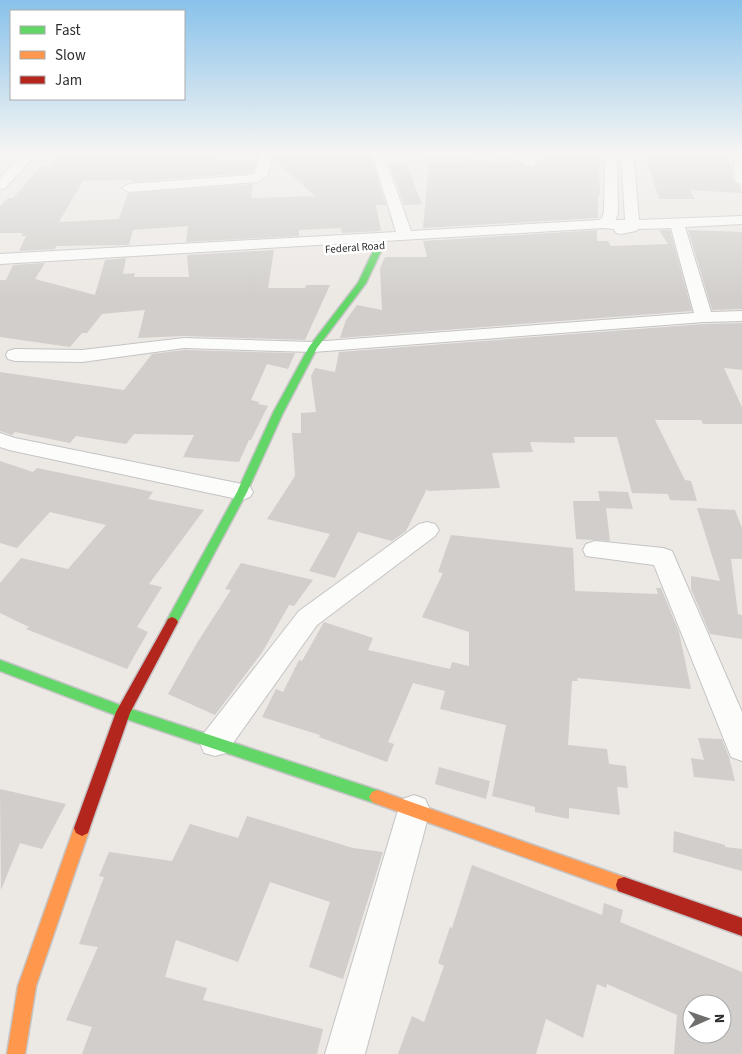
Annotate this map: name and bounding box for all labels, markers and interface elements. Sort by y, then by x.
legend [10,10,185,100]
text: Fast [55,20,81,41]
text: Slow [55,45,86,66]
text: Jam [55,70,82,91]
street label: Federal Road [325,238,385,257]
north arrow [682,994,732,1044]
text: N [709,1014,729,1024]

